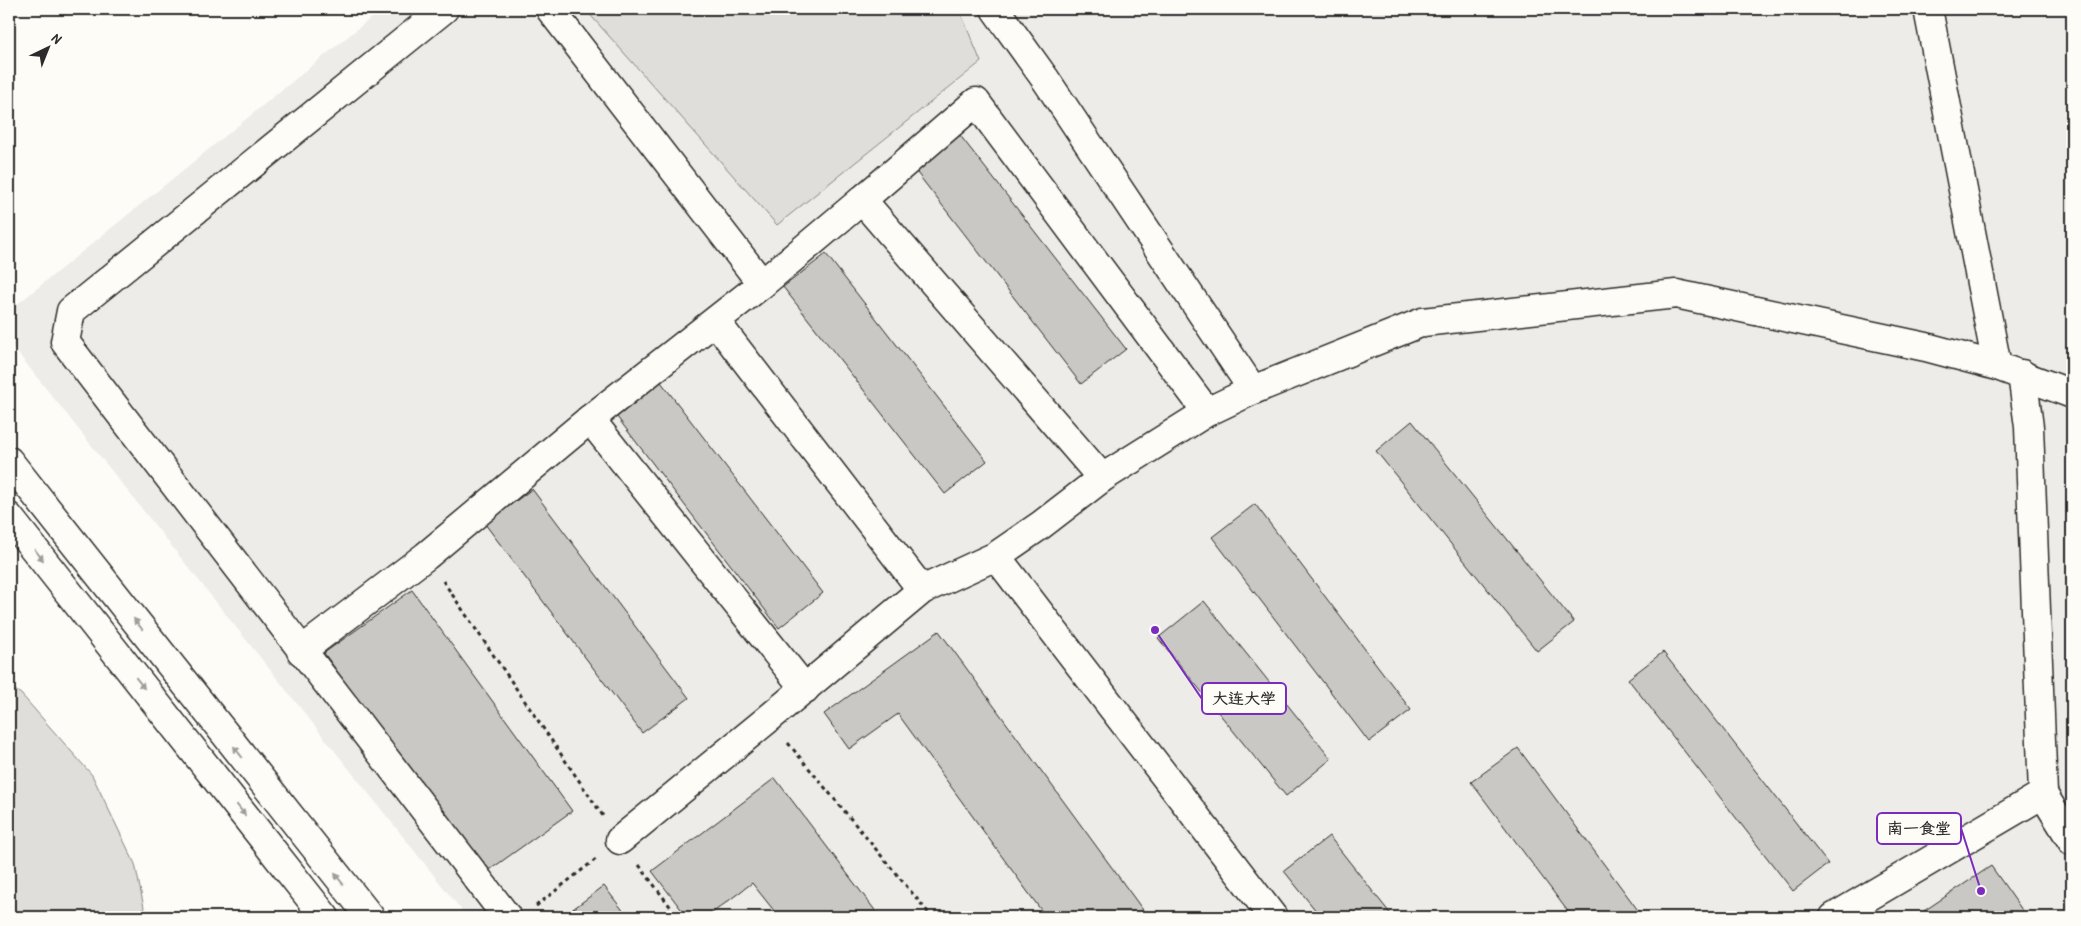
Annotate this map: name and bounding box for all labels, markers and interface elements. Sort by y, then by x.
north arrow [22,22,72,72]
text: N [48,29,67,48]
one-way arrow [33,549,44,562]
one-way arrow [132,618,143,631]
one-way arrow [134,676,145,689]
callout: 大连大学 [1202,683,1286,714]
text: 大连大学 [1212,687,1276,709]
one-way arrow [233,745,244,758]
one-way arrow [235,803,246,816]
callout: 南一食堂 [1877,813,1961,844]
text: 南一食堂 [1887,817,1951,839]
one-way arrow [334,873,345,886]

